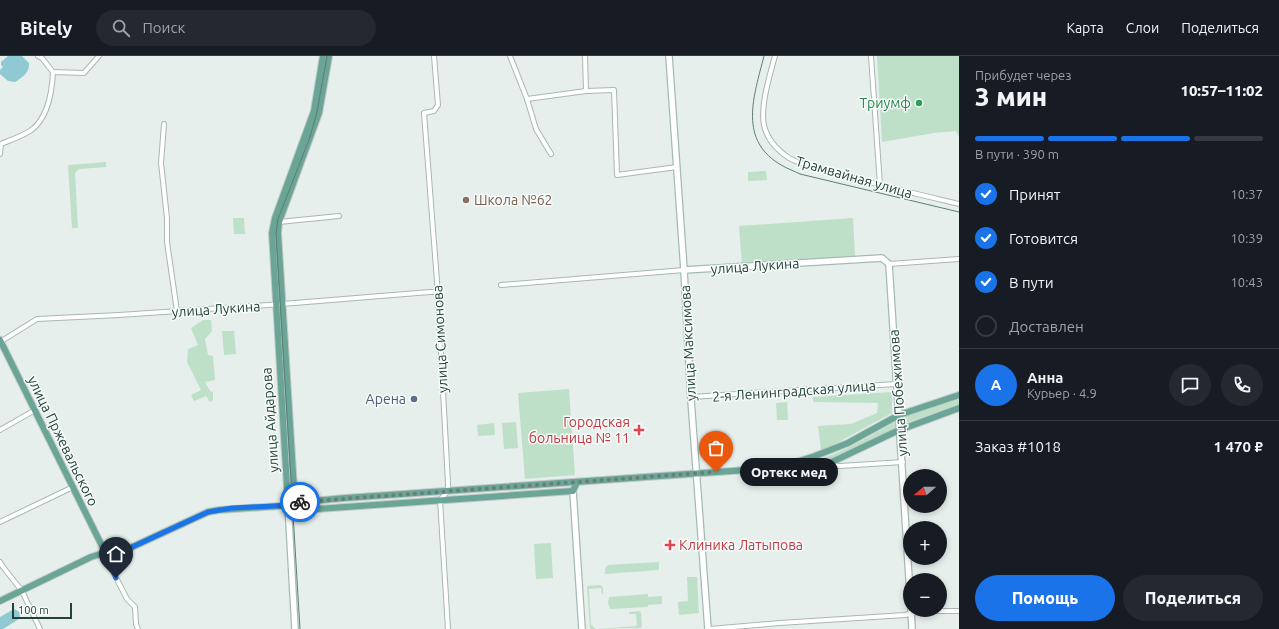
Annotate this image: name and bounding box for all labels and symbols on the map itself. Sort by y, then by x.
place label: Триумф [860,95,911,111]
marker: Триумф [914,98,924,108]
street label: Трамвайная улица [794,153,914,201]
place label: Школа №62 [474,192,553,208]
marker: Школа №62 [461,195,471,205]
street label: улица Лукина [710,255,800,277]
street label: улица Симонова [429,285,451,393]
street label: улица Максимова [677,285,699,401]
street label: улица Лукина [171,298,261,320]
street label: улица Побежимова [886,329,910,457]
street label: улица Айдарова [258,367,282,473]
street label: улица Пржевальского [24,373,102,509]
street label: 2-я Ленинградская улица [712,377,876,405]
place label: Арена [366,391,406,407]
marker: Арена [409,394,419,404]
place label: Городская больница № 11 [529,414,630,446]
marker: Городская больница № 11 [633,424,645,436]
pin [699,431,733,472]
callout: Ортекс мед [740,458,838,486]
north arrow [903,469,947,513]
courier [280,482,320,522]
pin [99,537,133,578]
place label: Клиника Латыпова [679,537,803,553]
marker: Клиника Латыпова [664,539,676,551]
scale bar [12,601,72,620]

